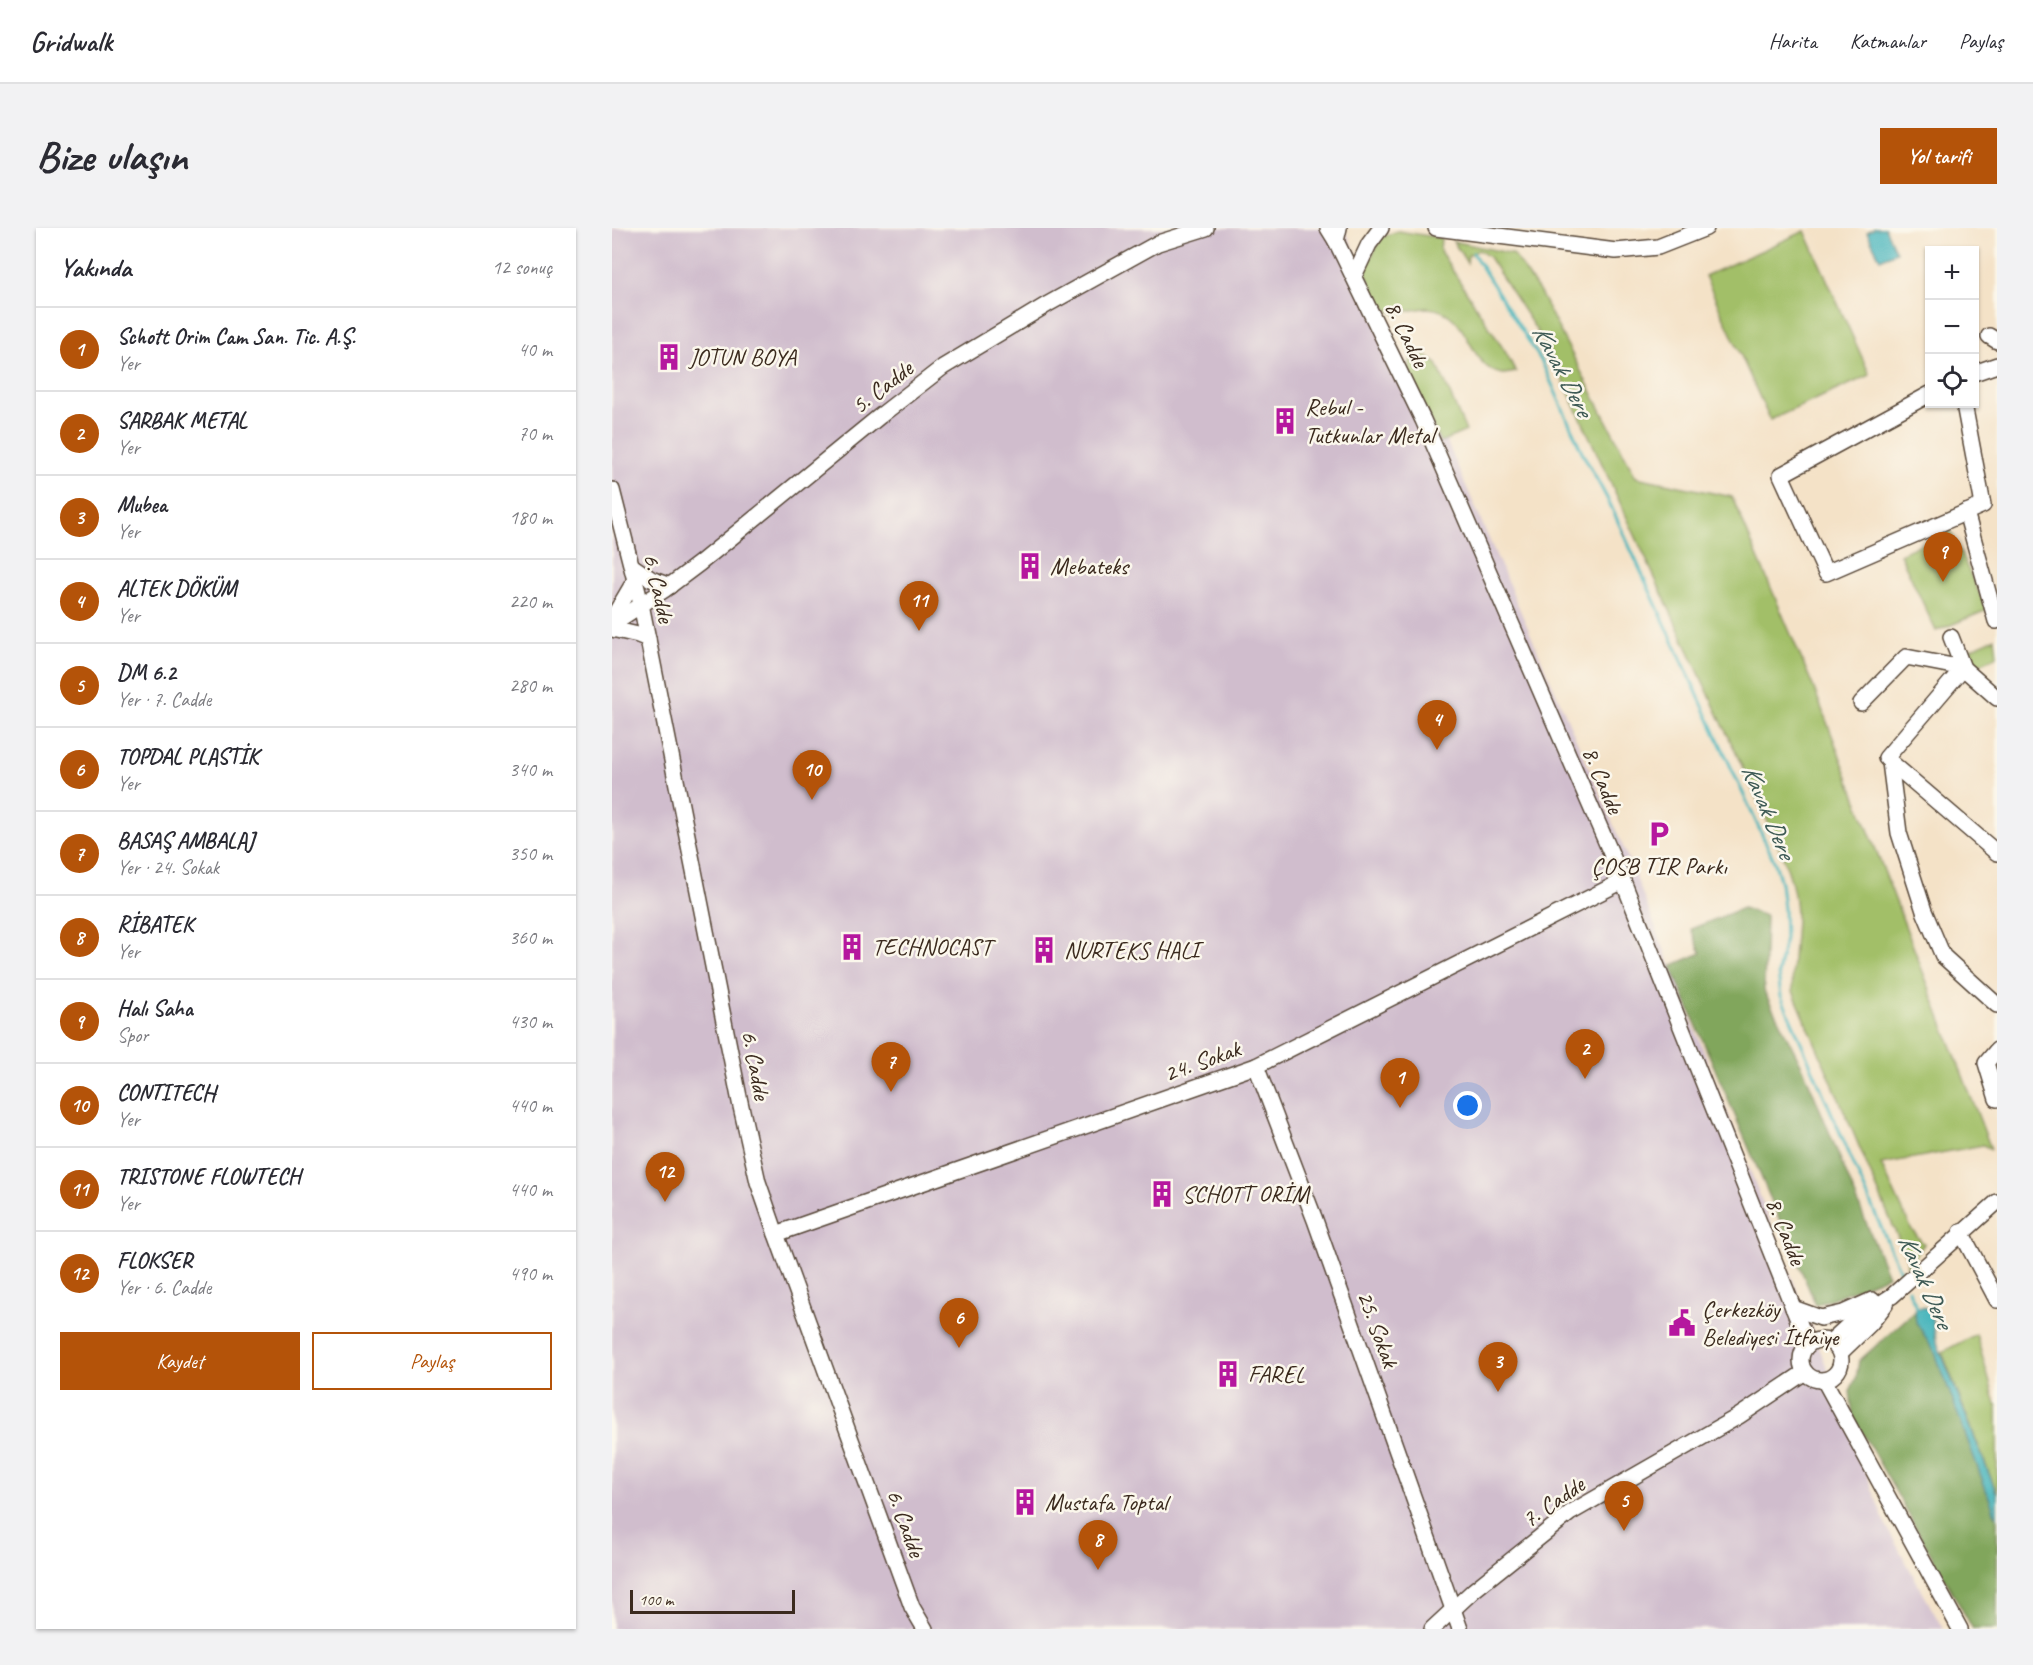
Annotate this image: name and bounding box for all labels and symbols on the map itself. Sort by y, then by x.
street label: 8. Cadde [1378,296,1437,374]
water label: Kavak Dere [1525,319,1602,426]
building icon: JOTUN BOYA [654,342,684,372]
place label: JOTUN BOYA [688,342,797,372]
street label: 5. Cadde [845,352,920,420]
place label: Rebul - Tutkunlar Metal [1305,392,1438,450]
building icon: Rebul - Tutkunlar Metal [1270,406,1300,436]
pin: 9 [1924,532,1962,582]
street label: 6. Cadde [637,551,682,628]
building icon: Mebateks [1015,551,1045,581]
place label: Mebateks [1050,551,1131,581]
pin: 11 [900,582,938,631]
pin: 4 [1418,700,1456,750]
street label: 8. Cadde [1576,742,1631,820]
pin: 10 [792,750,832,800]
water label: Kavak Dere [1734,759,1805,867]
parking icon: ÇOSB TIR Parkı [1644,819,1674,849]
place label: ÇOSB TIR Parkı [1591,851,1728,881]
building icon: TECHNOCAST [837,932,867,962]
place label: TECHNOCAST [872,932,997,962]
building icon: NURTEKS HALI [1029,935,1059,965]
place label: NURTEKS HALI [1064,935,1205,965]
street label: 6. Cadde [735,1028,778,1104]
pin: 2 [1566,1030,1604,1079]
street label: 24. Sokak [1160,1033,1246,1089]
pin: 7 [872,1042,910,1092]
pin: 1 [1380,1058,1420,1108]
your location [1453,1091,1482,1120]
pin: 12 [646,1152,684,1202]
building icon: SCHOTT ORİM [1147,1179,1177,1209]
place label: SCHOTT ORİM [1182,1179,1311,1209]
street label: 8. Cadde [1759,1193,1814,1271]
water label: Kavak Dere [1890,1229,1963,1337]
street label: 25. Sokak [1350,1287,1406,1373]
place label: Çerkezköy Belediyesi İtfaiye [1702,1294,1840,1352]
pin: 6 [940,1298,978,1348]
public building icon: Çerkezköy Belediyesi İtfaiye [1667,1308,1697,1338]
pin: 3 [1478,1342,1518,1392]
building icon: FAREL [1213,1359,1243,1389]
place label: FAREL [1248,1359,1305,1389]
street label: 7. Cadde [1516,1468,1592,1534]
pin: 5 [1604,1482,1644,1531]
street label: 6. Cadde [880,1485,933,1563]
building icon: Mustafa Toptal [1010,1487,1040,1517]
place label: Mustafa Toptal [1045,1487,1171,1517]
pin: 8 [1078,1520,1118,1570]
scale bar [630,1587,795,1614]

